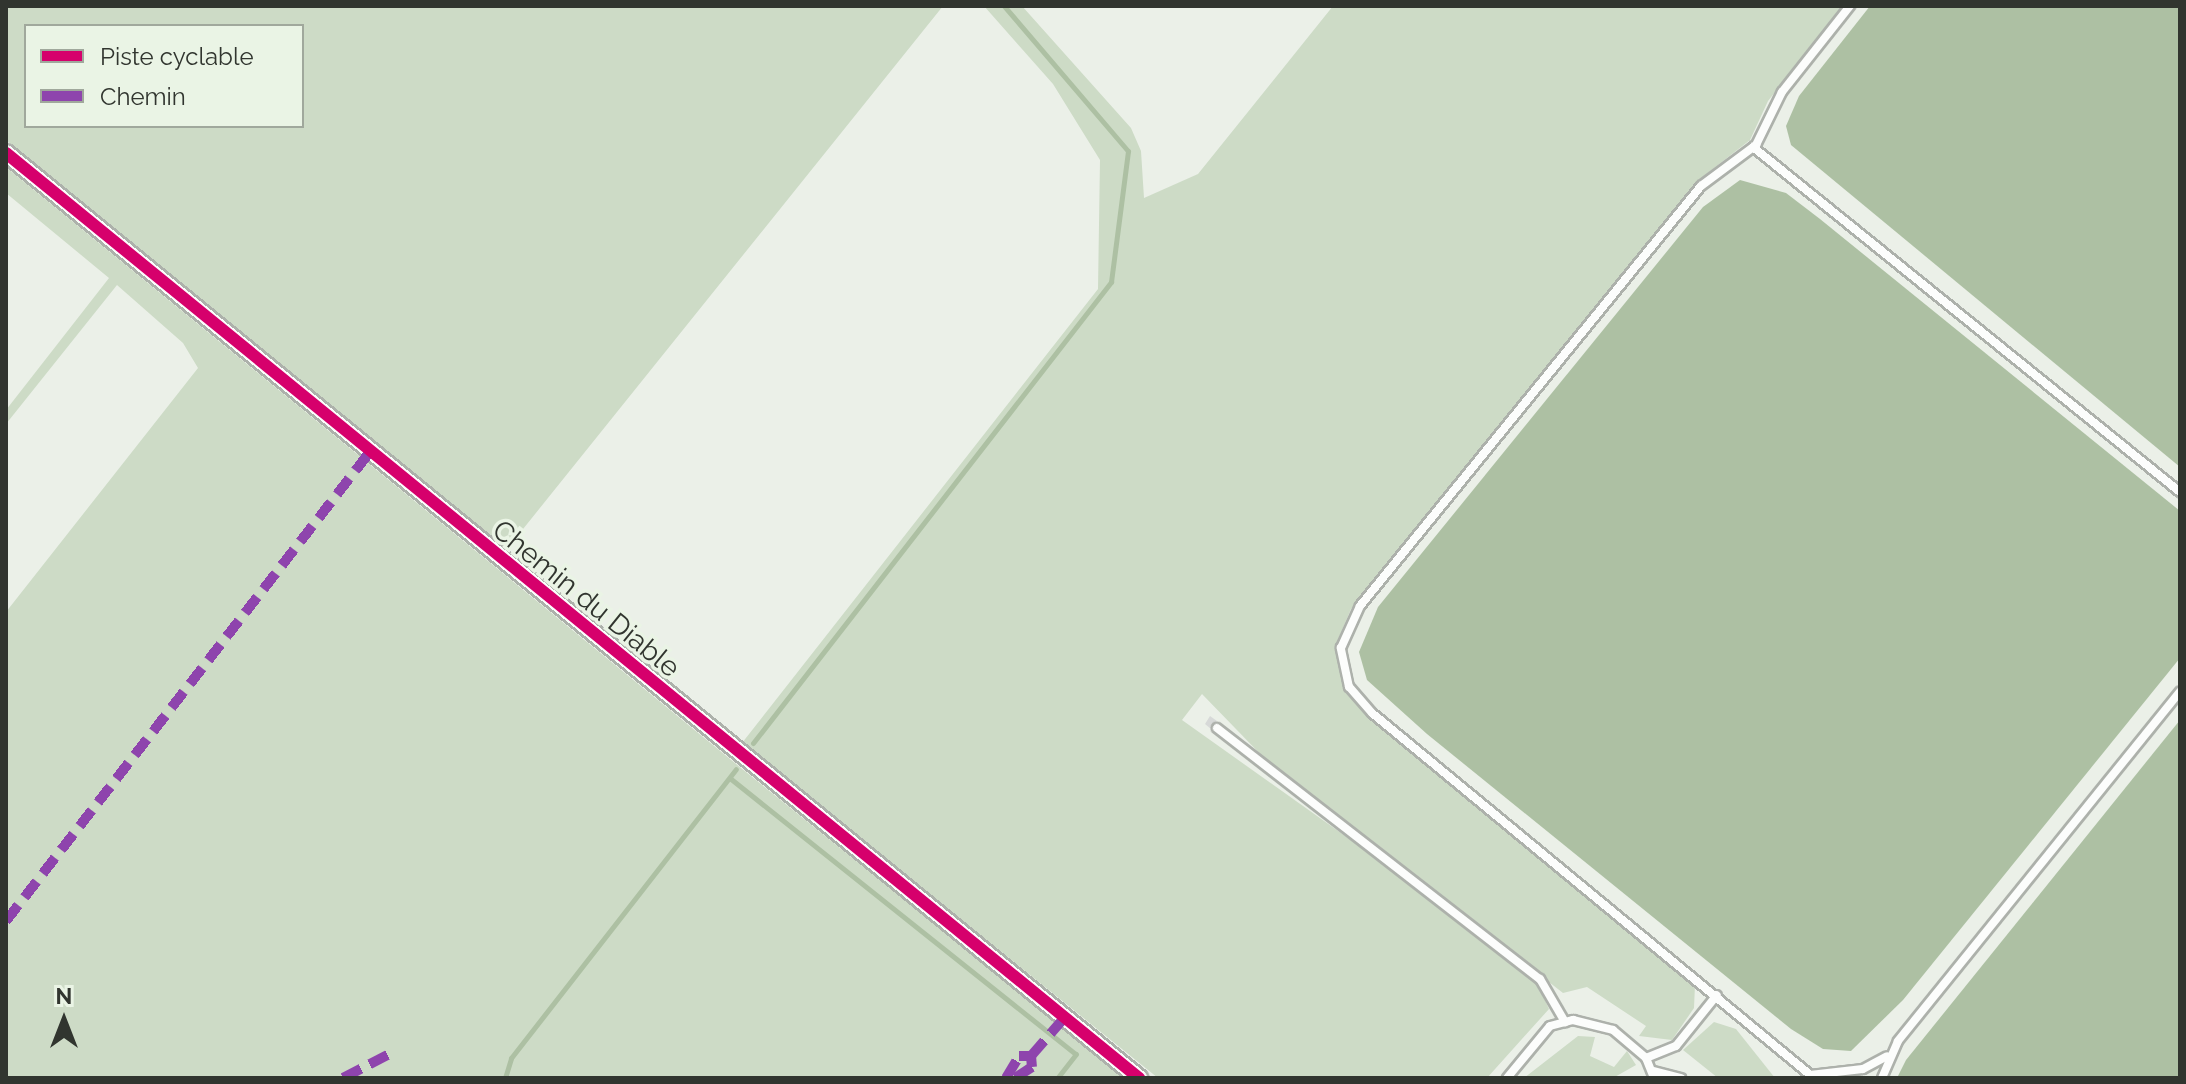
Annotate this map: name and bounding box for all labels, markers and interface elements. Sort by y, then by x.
legend [24,24,304,128]
text: Piste cyclable [100,42,254,71]
text: Chemin [100,82,186,111]
street label: Chemin du Diable [486,513,686,685]
north arrow [24,980,104,1060]
text: N [56,983,72,1009]

